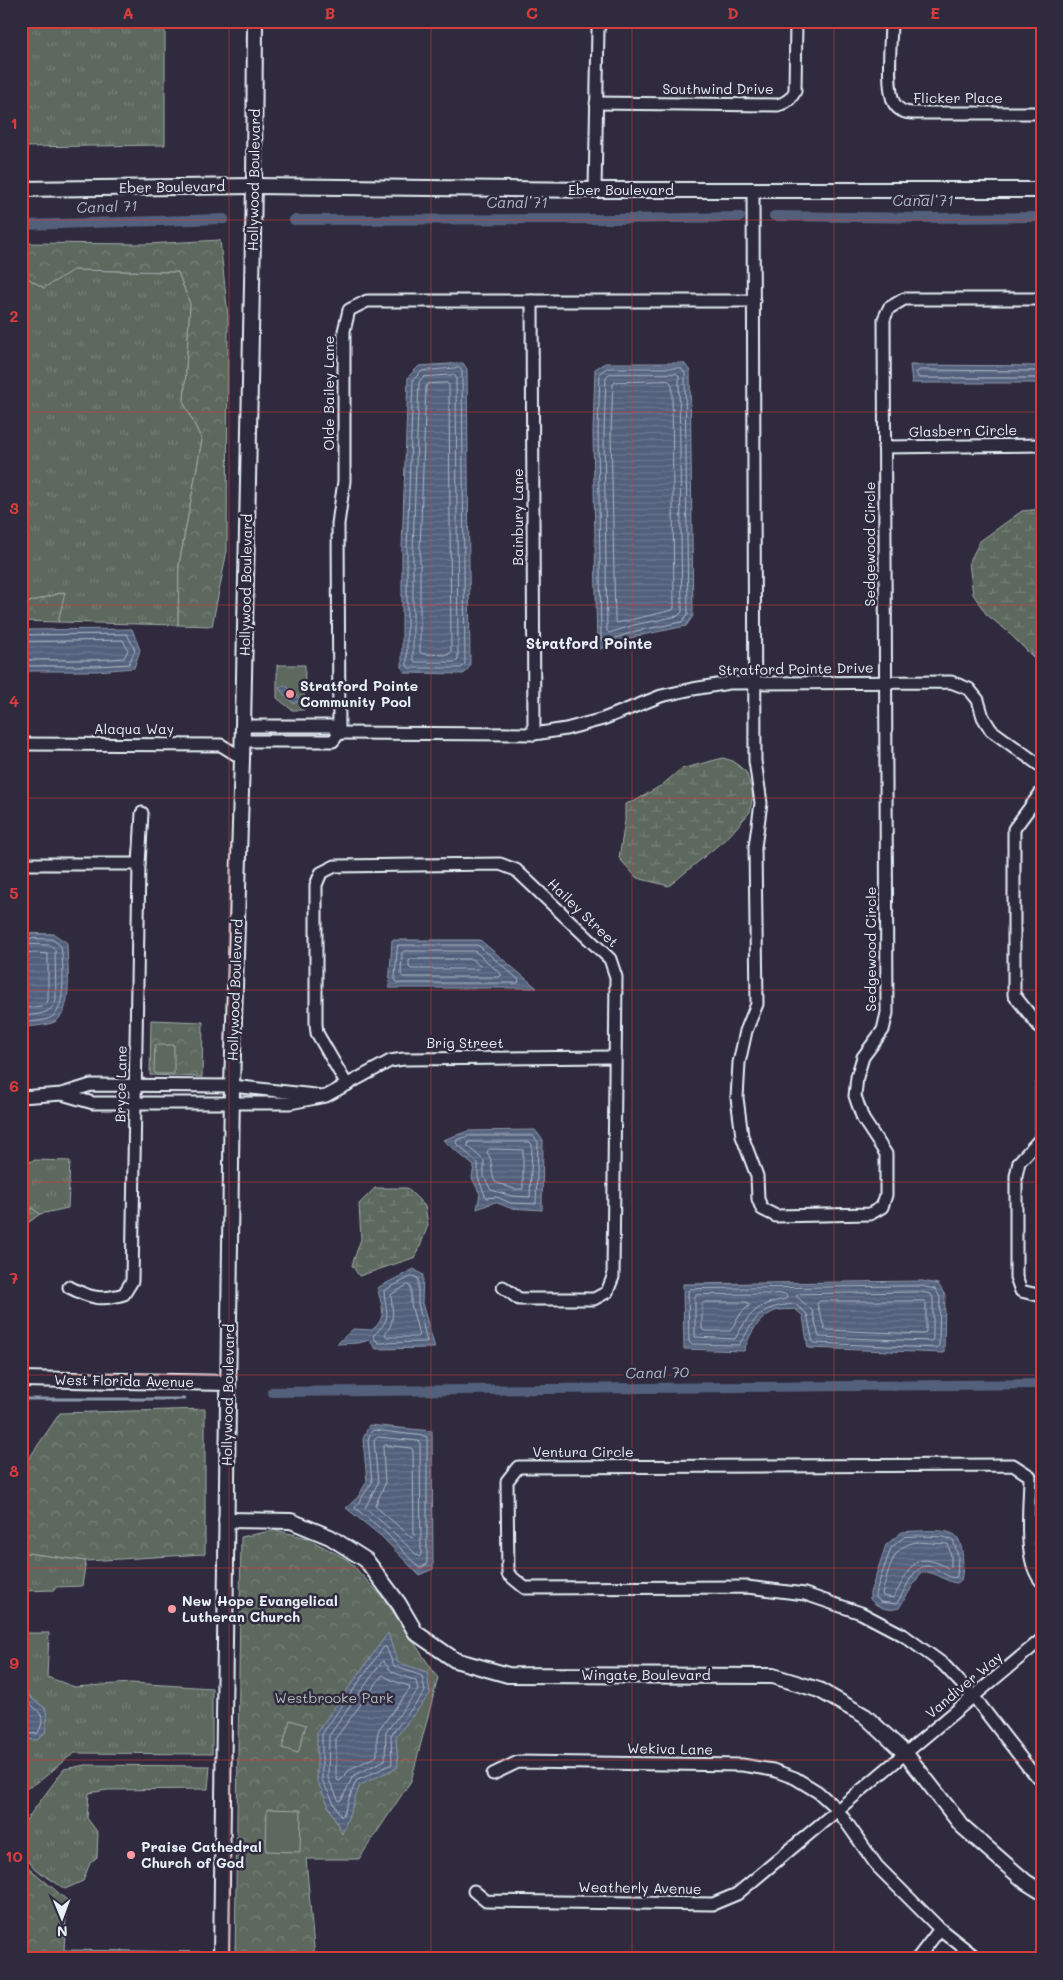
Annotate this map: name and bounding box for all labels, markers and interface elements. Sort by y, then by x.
text: A [122,2,134,23]
text: B [325,2,335,23]
text: C [526,2,538,23]
text: D [727,2,739,23]
text: E [930,2,940,23]
street label: Southwind Drive [662,79,774,98]
street label: Flicker Place [913,88,1003,107]
street label: Hollywood Boulevard [243,109,264,251]
text: 1 [10,112,18,133]
street label: Eber Boulevard [119,176,225,197]
street label: Eber Boulevard [568,180,674,199]
water label: Canal 71 [892,190,954,210]
water label: Canal 71 [486,192,548,212]
water label: Canal 71 [76,195,138,217]
text: 2 [10,305,19,326]
street label: Olde Bailey Lane [319,336,338,450]
street label: Glasbern Circle [909,420,1017,441]
street label: Bainbury Lane [508,468,527,566]
street label: Sedgewood Circle [860,482,879,606]
text: 3 [9,497,19,518]
street label: Hollywood Boulevard [235,514,256,656]
district label: Stratford Pointe [526,633,652,653]
street label: Stratford Pointe Drive [718,658,874,679]
place label: Stratford Pointe Community Pool [300,676,418,711]
marker: Stratford Pointe Community Pool [284,688,296,700]
text: 4 [9,690,19,711]
street label: Alaqua Way [94,719,174,738]
street label: Hailey Street [544,874,623,951]
text: 5 [9,882,19,903]
street label: Sedgewood Circle [861,887,880,1011]
street label: Hollywood Boulevard [223,918,246,1061]
street label: Brig Street [426,1033,504,1052]
street label: Bryce Lane [110,1045,131,1123]
text: 6 [9,1075,19,1096]
text: 7 [10,1267,19,1288]
street label: Hollywood Boulevard [217,1324,238,1466]
water label: Canal 70 [625,1361,690,1383]
street label: West Florida Avenue [54,1370,194,1391]
street label: Ventura Circle [532,1442,634,1461]
text: 8 [9,1460,19,1481]
place label: New Hope Evangelical Lutheran Church [182,1591,338,1626]
marker: New Hope Evangelical Lutheran Church [166,1603,178,1615]
street label: Vandiver Way [921,1647,1006,1722]
text: 9 [9,1652,19,1673]
street label: Wingate Boulevard [581,1665,711,1684]
park label: Westbrooke Park [275,1688,393,1707]
street label: Wekiva Lane [627,1738,713,1759]
place label: Praise Cathedral Church of God [141,1837,262,1872]
text: 10 [5,1845,23,1866]
marker: Praise Cathedral Church of God [125,1849,137,1861]
street label: Weatherly Avenue [578,1877,702,1898]
north arrow [38,1892,88,1942]
text: N [57,1922,68,1941]

